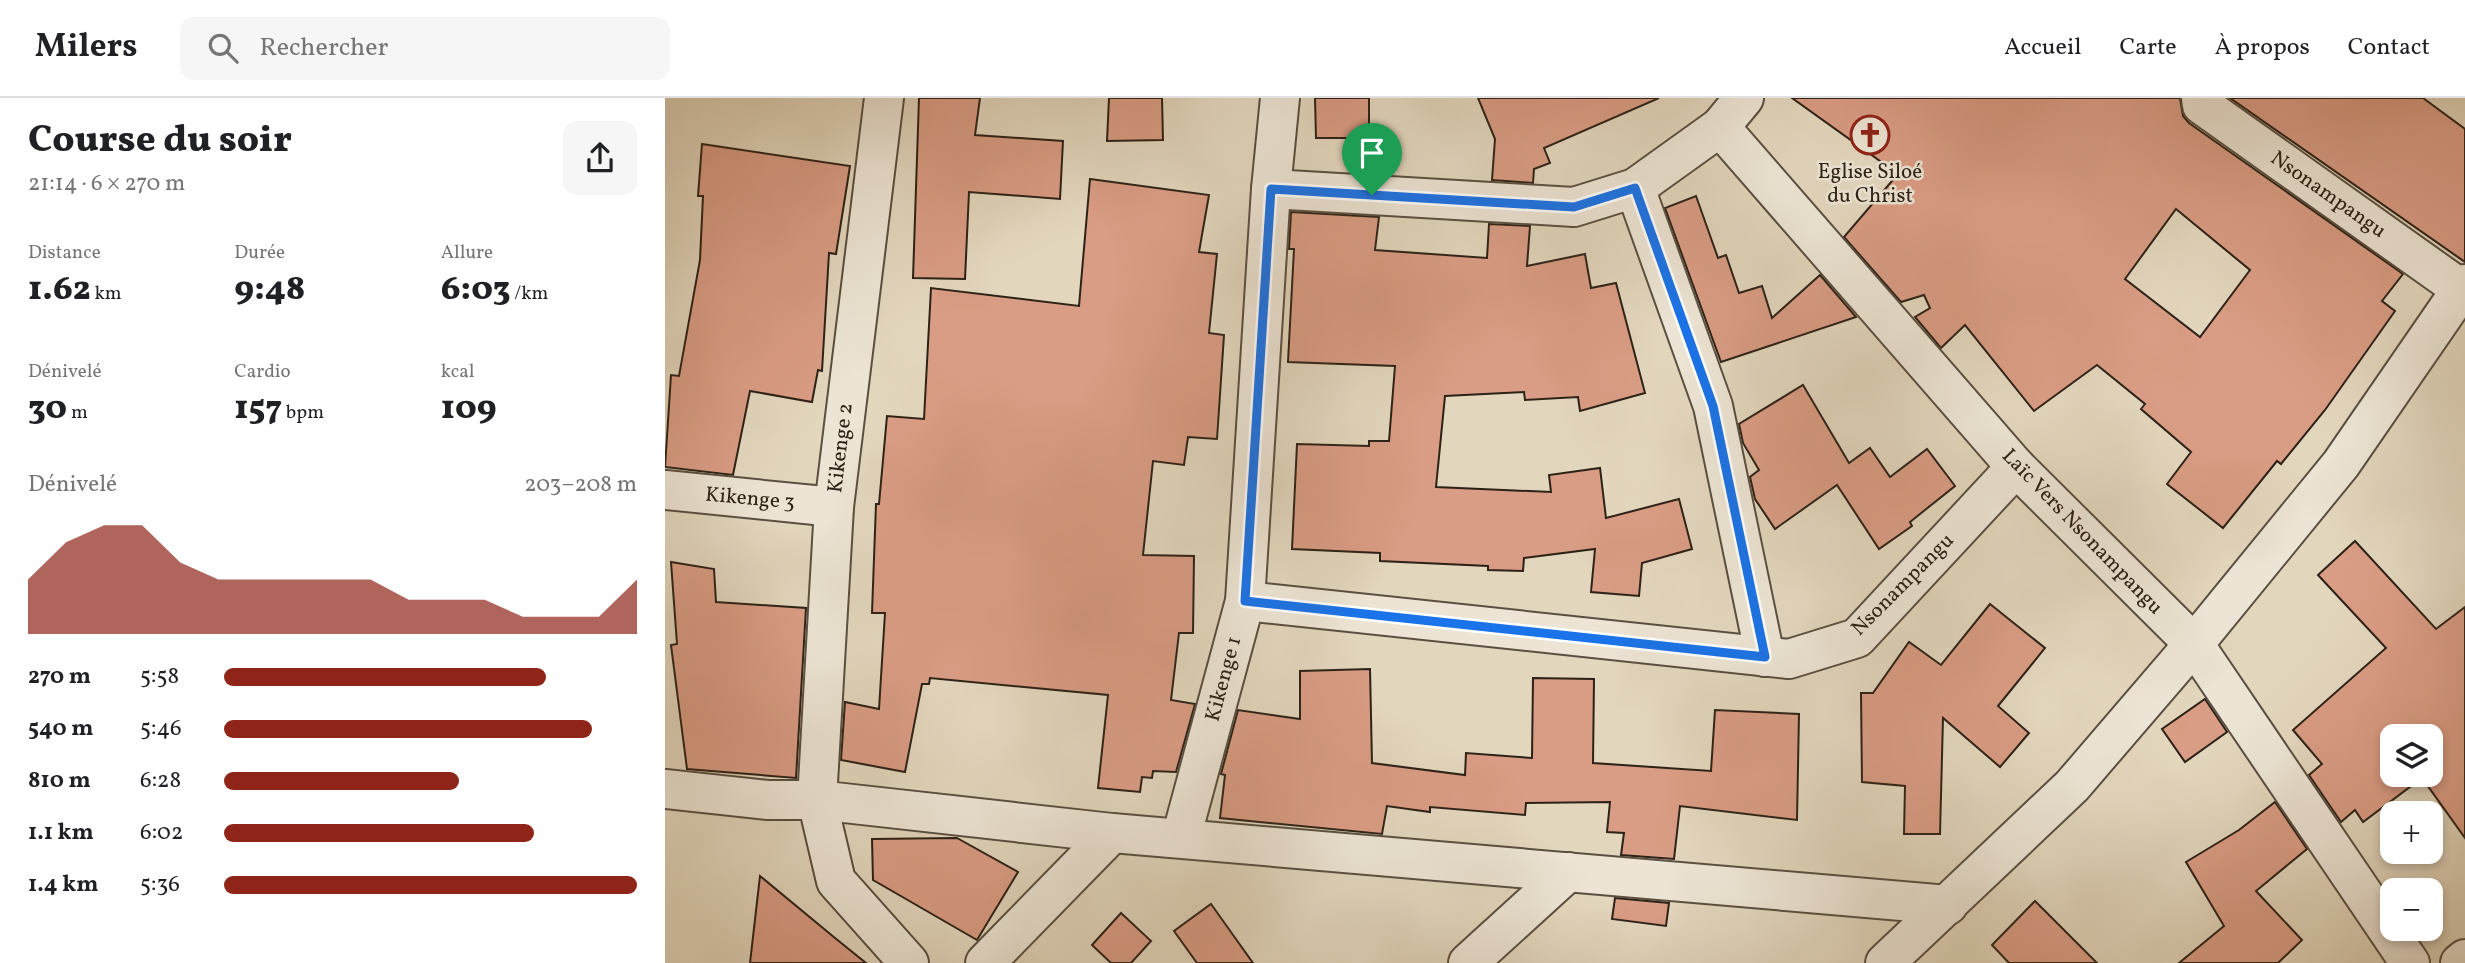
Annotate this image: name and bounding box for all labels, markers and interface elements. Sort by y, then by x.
search box [180,17,670,80]
text: Milers [35,25,138,71]
icon: search [204,29,242,67]
text: Rechercher [260,30,389,66]
text: Accueil [2004,31,2081,65]
text: Carte [2119,31,2177,65]
text: À propos [2215,31,2310,65]
text: Contact [2348,31,2430,65]
church icon: Eglise Siloé du Christ [1849,114,1891,156]
text: Course du soir [28,115,292,168]
button: share [563,121,637,195]
pin [1342,123,1402,195]
icon: arrive [1353,134,1391,172]
street label: Nsonampangu [2264,144,2392,246]
place label: Eglise Siloé du Christ [1818,158,1922,211]
text: 21:14 · 6 × 270 m [28,168,185,200]
text: Distance [28,240,101,266]
text: Durée [234,240,285,266]
text: Allure [441,240,493,266]
text: 1.62 [28,266,91,314]
text: 9:48 [234,266,305,314]
text: 6:03 [441,266,511,314]
text: km [91,281,122,307]
text: /km [511,281,548,307]
text: Dénivelé [28,359,101,385]
text: Cardio [234,359,291,385]
text: kcal [441,359,474,385]
text: 30 [28,385,67,433]
text: 157 [234,385,282,433]
text: 109 [441,385,497,433]
text: m [67,400,88,426]
text: bpm [282,400,324,426]
street label: Kikenge 2 [821,401,861,495]
street label: Laïc Vers Nsonampangu [1995,443,2169,621]
text: Dénivelé [28,469,117,501]
text: 203–208 m [524,469,637,501]
street label: Kikenge 3 [704,481,796,517]
street label: Nsonampangu [1845,527,1961,643]
street label: Kikenge 1 [1199,633,1249,725]
text: 270 m [28,661,91,693]
text: 5:58 [140,661,179,693]
text: 540 m [28,713,94,745]
text: 5:46 [140,713,182,745]
map controls [2380,724,2443,941]
button: layers [2380,724,2443,787]
text: 810 m [28,765,91,797]
text: 6:28 [140,765,181,797]
button: + [2380,801,2443,864]
text: 1.1 km [28,817,94,849]
text: 6:02 [140,817,183,849]
text: 1.4 km [28,869,99,901]
text: 5:36 [140,869,180,901]
button: − [2380,878,2443,941]

